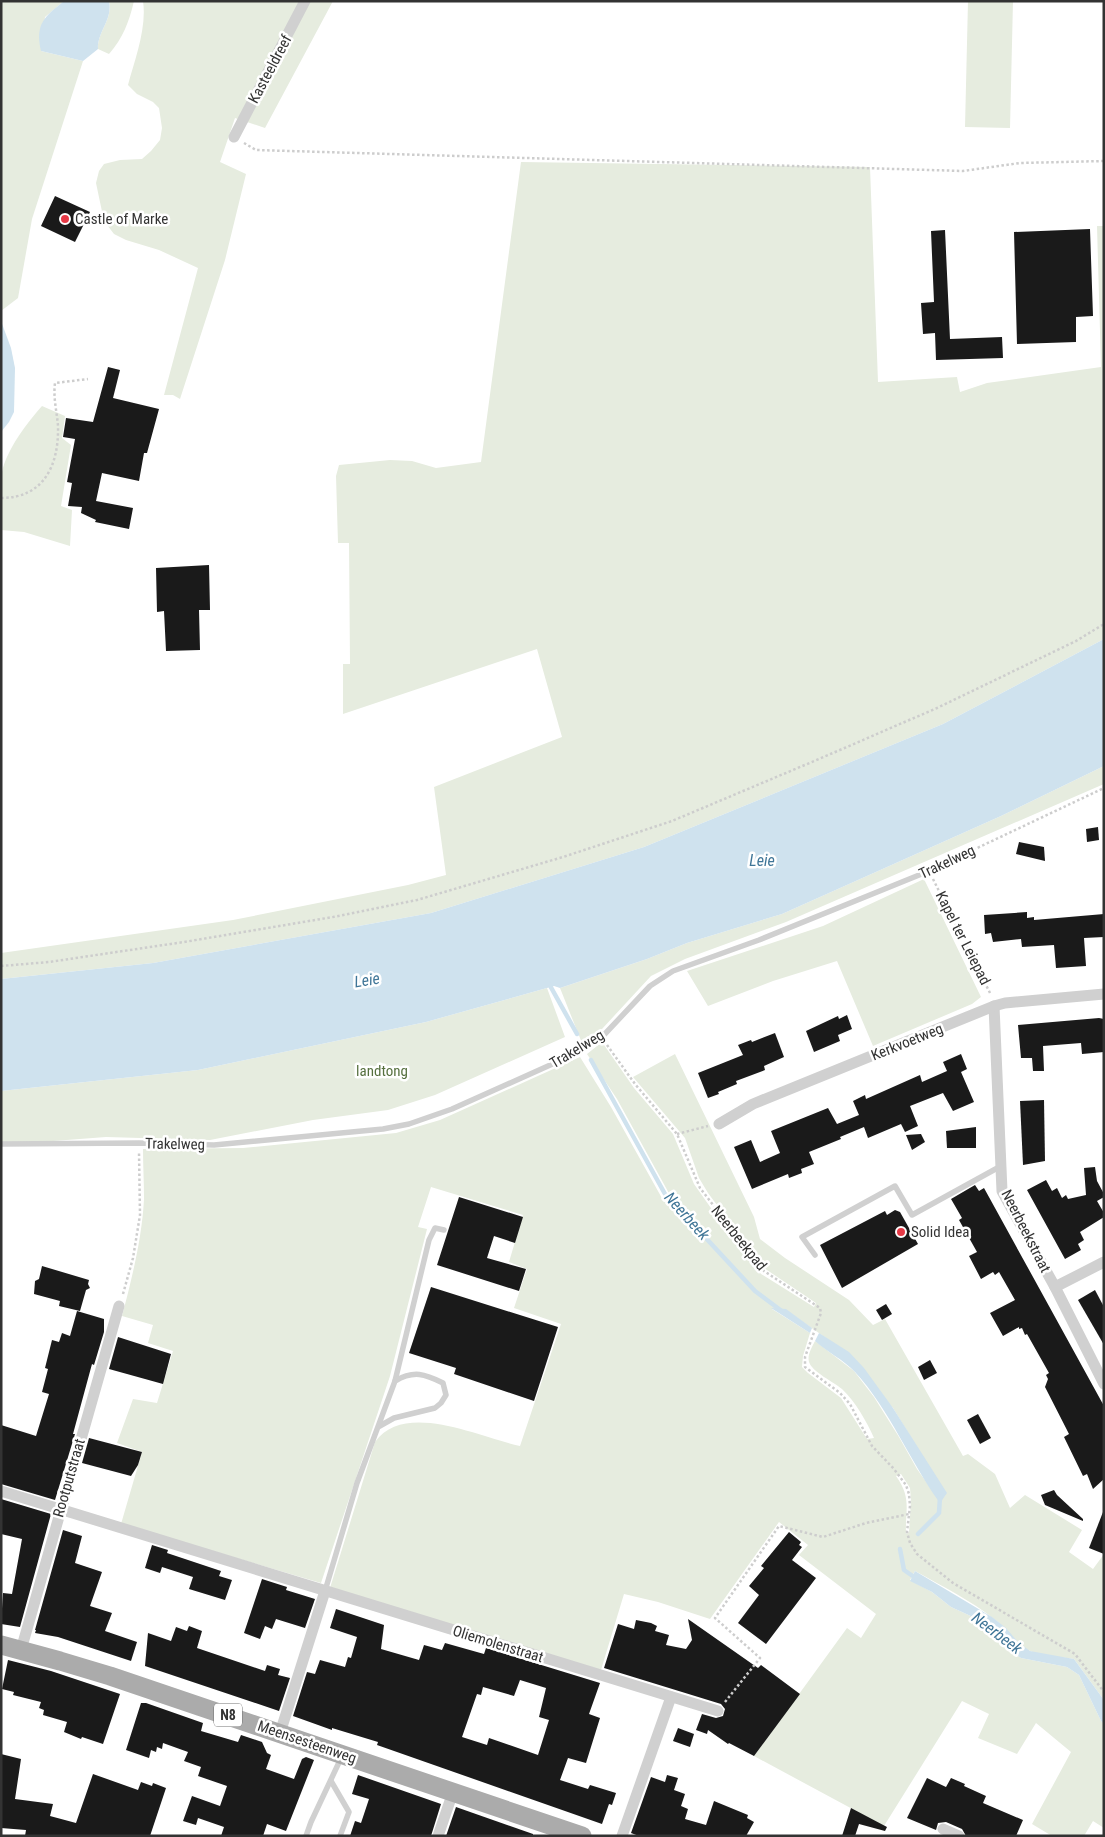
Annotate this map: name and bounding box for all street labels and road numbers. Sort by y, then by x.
street label: Kasteeldreef [244,32,296,106]
street label: Trakelweg [916,841,978,883]
street label: Kapel ter Leiepad [932,888,994,988]
street label: Kerkvoetweg [868,1019,946,1065]
street label: Trakelweg [547,1026,607,1072]
street label: Trakelweg [145,1134,205,1154]
street label: Neerbeekstraat [997,1187,1055,1275]
street label: Neerbeekpad [707,1202,771,1274]
street label: Rootputstraat [49,1437,89,1519]
street label: Oliemolenstraat [450,1622,546,1666]
road number: N8 [214,1704,242,1726]
street label: Meensesteenweg [255,1717,359,1767]

